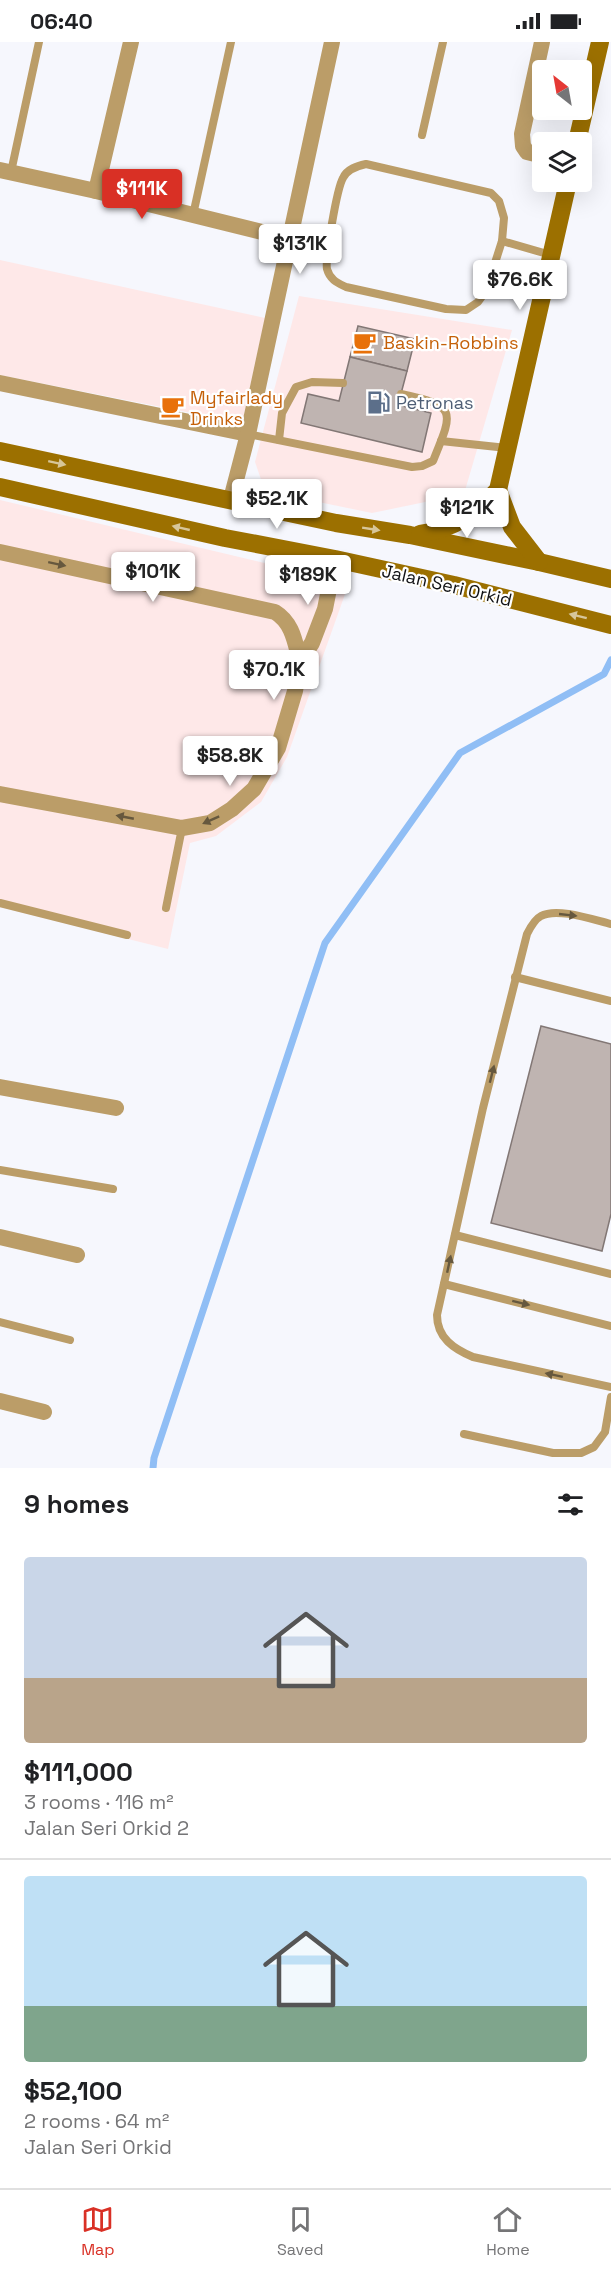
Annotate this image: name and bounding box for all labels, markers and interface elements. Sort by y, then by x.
text: 06:40 [30,7,93,35]
north arrow [532,60,592,120]
map controls [532,60,592,192]
button: layers [532,132,592,192]
pin: $111K [100,169,184,220]
text: $111K [116,175,168,201]
pin: $131K [258,224,342,275]
text: $131K [273,230,327,256]
pin: $76.6K [471,260,569,311]
text: $76.6K [487,266,553,292]
cafe icon: Baskin-Robbins [352,329,378,355]
place label: Baskin-Robbins [383,331,519,354]
place label: Myfairlady Drinks [190,386,283,430]
fuel station icon: Petronas [365,389,391,415]
place label: Petronas [396,391,474,414]
cafe icon: Myfairlady Drinks [159,394,185,420]
one-way arrow [48,459,67,468]
pin: $52.1K [228,479,326,530]
text: $52.1K [246,485,308,511]
pin: $121K [425,488,509,539]
text: $121K [440,494,494,520]
one-way arrow [172,523,190,533]
one-way arrow [362,525,381,534]
pin: $101K [111,552,195,603]
pin: $189K [266,555,350,606]
text: $101K [125,558,181,584]
street label: Jalan Seri Orkid [380,559,514,611]
one-way arrow [48,560,66,570]
text: $189K [279,561,337,587]
one-way arrow [569,611,588,621]
pin: $70.1K [225,650,323,701]
text: $70.1K [243,656,305,682]
pin: $58.8K [181,736,279,787]
text: $58.8K [197,742,263,768]
one-way arrow [115,812,134,821]
one-way arrow [202,815,220,825]
one-way arrow [559,910,578,920]
one-way arrow [488,1064,498,1083]
one-way arrow [444,1254,454,1273]
one-way arrow [512,1299,530,1309]
one-way arrow [544,1370,563,1379]
text: 9 homes [24,1487,129,1521]
icon: filters [554,1488,587,1521]
icon: home [252,1596,360,1704]
text: $111,000 [24,1755,133,1789]
text: 3 rooms · 116 m² [24,1789,174,1815]
text: Jalan Seri Orkid 2 [24,1815,189,1841]
icon: home [252,1915,360,2023]
text: $52,100 [24,2074,122,2108]
text: 2 rooms · 64 m² [24,2108,169,2134]
text: Jalan Seri Orkid [24,2134,172,2160]
tab: Map [81,2203,115,2260]
tab: Saved [277,2203,324,2260]
tab: Home [486,2203,530,2260]

